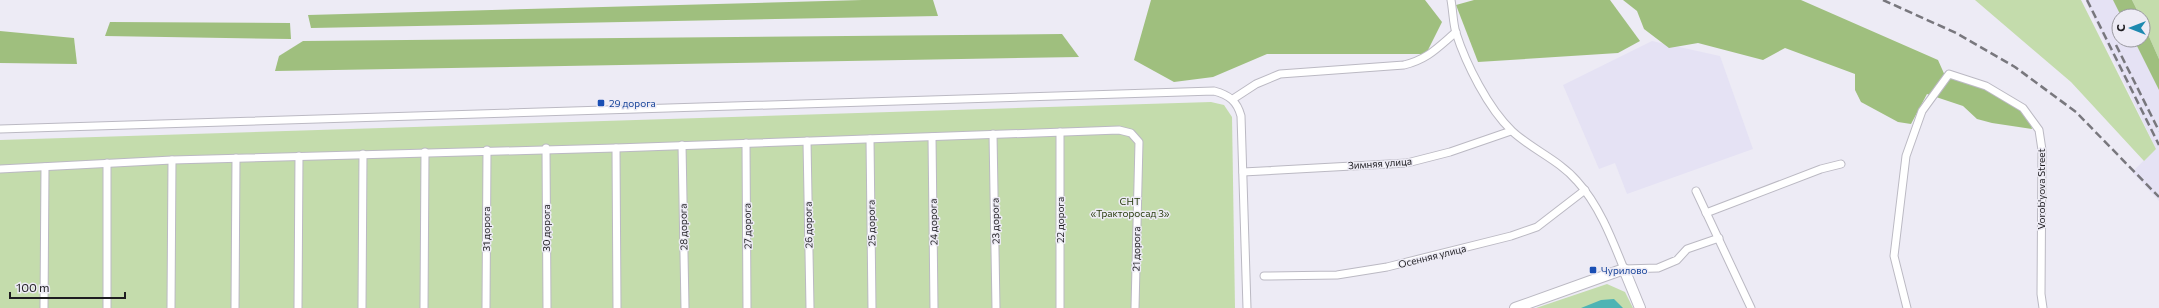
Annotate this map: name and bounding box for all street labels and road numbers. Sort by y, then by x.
street label: Vorob'yova Street [2035,148,2047,230]
street label: Зимняя улица [1348,155,1412,171]
street label: 22 дорога [1054,197,1066,243]
street label: 23 дорога [989,198,1001,244]
street label: 24 дорога [927,199,939,245]
street label: 25 дорога [865,200,877,246]
street label: 26 дорога [802,202,814,248]
street label: 27 дорога [741,203,753,249]
street label: 30 дорога [540,204,552,252]
street label: 28 дорога [677,204,689,250]
street label: 31 дорога [480,206,492,252]
street label: 21 дорога [1130,226,1142,272]
street label: Осенняя улица [1397,242,1467,270]

